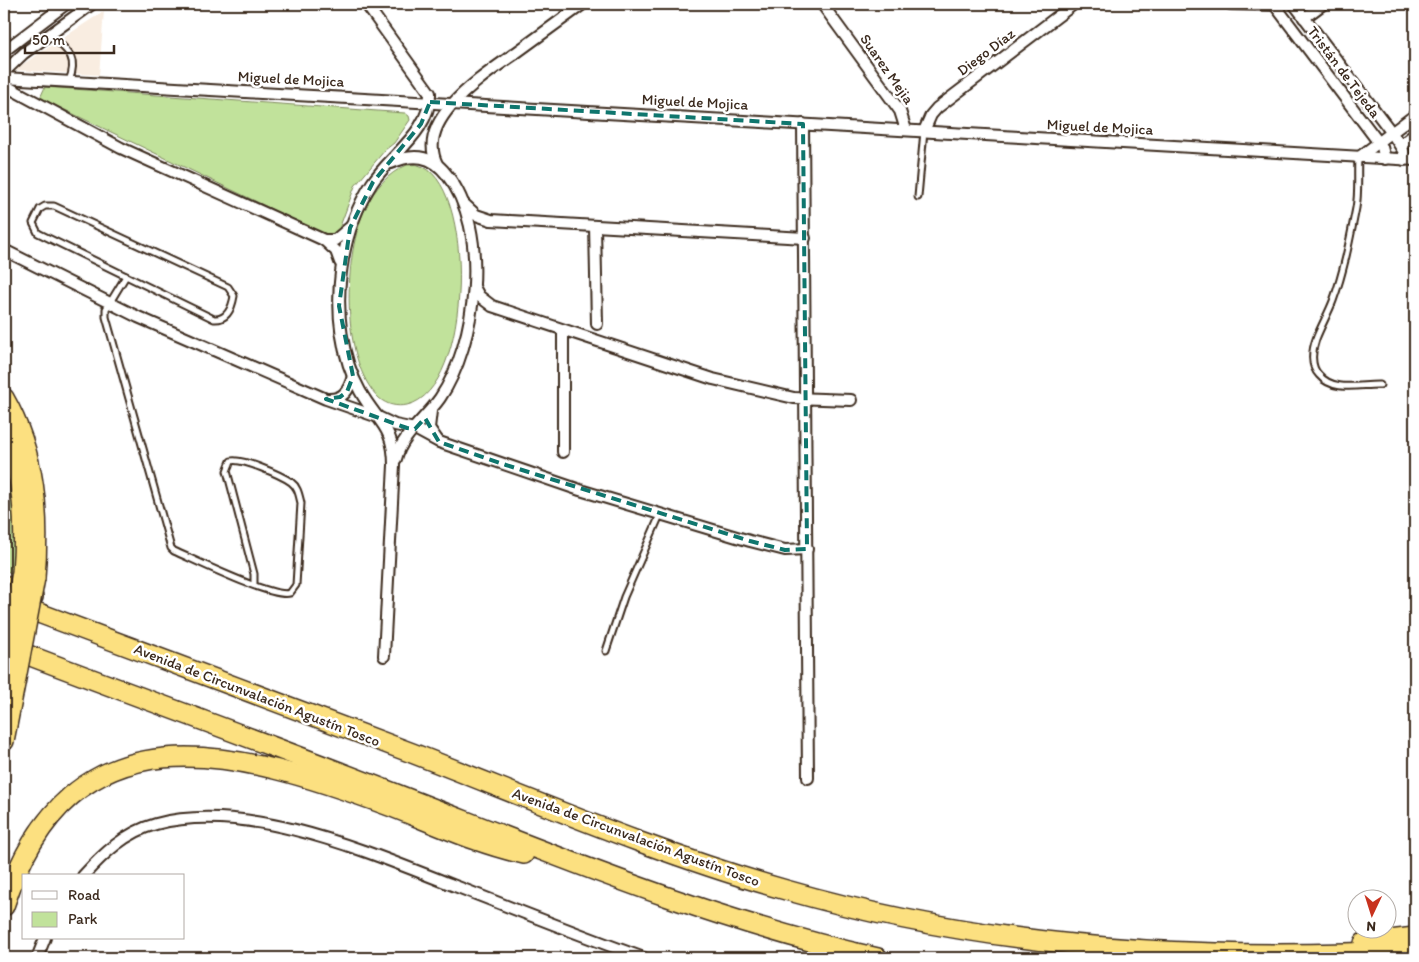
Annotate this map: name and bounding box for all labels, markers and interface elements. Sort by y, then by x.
scale bar [25,22,114,54]
street label: Tristán de Tejeda [1304,23,1384,122]
street label: Diego Díaz [954,24,1019,80]
street label: Suarez Mejia [856,30,918,108]
text: 50 m [32,31,65,49]
street label: Miguel de Mojica [237,67,345,91]
street label: Miguel de Mojica [641,90,749,114]
street label: Miguel de Mojica [1046,115,1154,139]
street label: Avenida de Circunvalación Agustín Tosco [131,640,383,750]
street label: Avenida de Circunvalación Agustín Tosco [510,784,762,890]
legend [22,874,185,940]
text: Road [68,886,101,904]
north arrow [1346,890,1396,940]
text: Park [68,910,98,928]
text: N [1366,918,1376,935]

